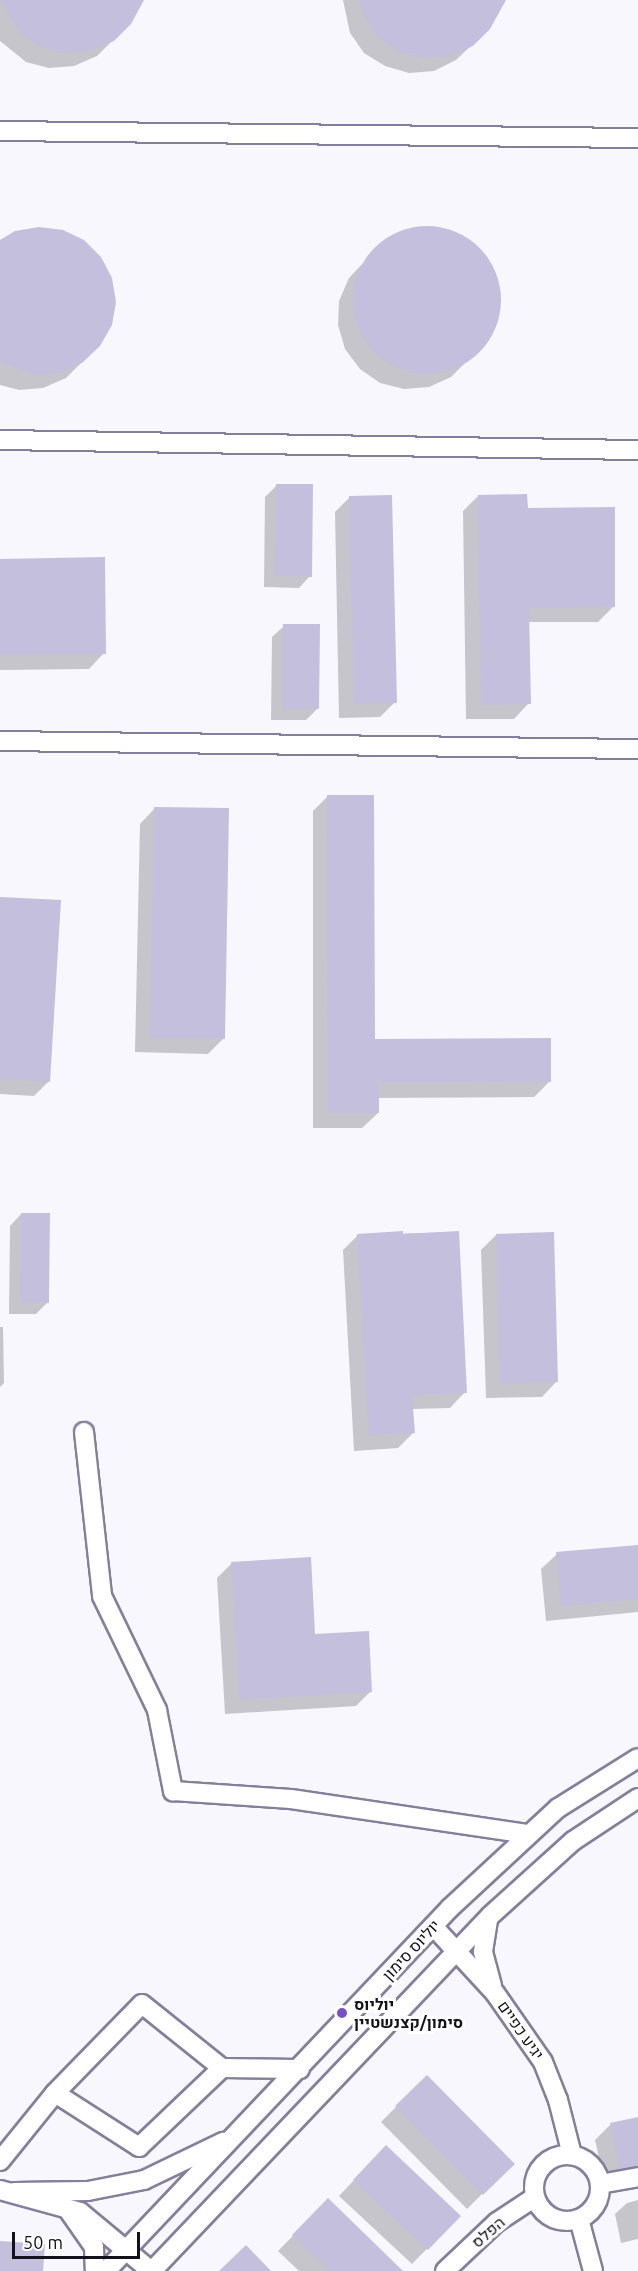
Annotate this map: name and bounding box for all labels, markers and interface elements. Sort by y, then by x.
street label: יוליוס סימון [378,1916,444,1984]
place label: יוליוס סימון/קצנשטיין [354,1994,463,2032]
street label: יגיע כפיים [494,1997,548,2063]
marker: יוליוס סימון/קצנשטיין [335,2006,349,2020]
street label: הפלס [467,2212,509,2252]
scale bar [15,2220,142,2258]
text: 50 m [23,2232,63,2252]

